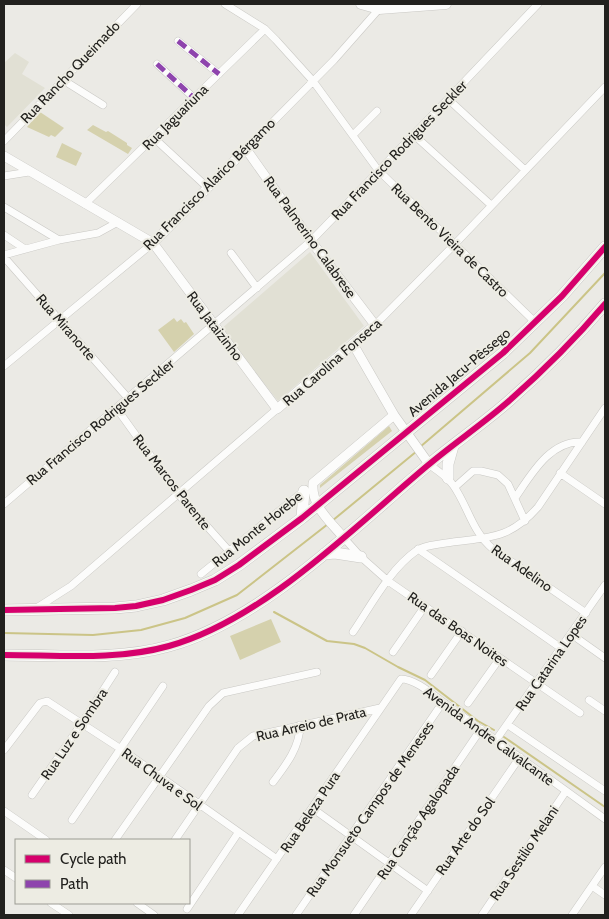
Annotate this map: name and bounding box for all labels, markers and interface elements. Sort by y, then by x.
street label: Rua Rancho Queimado [16,17,124,127]
street label: Rua Francisco Rodrigues Seckler [327,76,471,224]
street label: Rua Jaguariuna [138,80,212,154]
street label: Rua Francisco Alarico Bérgamo [139,114,279,254]
street label: Rua Palmerino Calabrese [260,173,360,301]
street label: Rua Bento Vieira de Castro [387,179,513,301]
street label: Rua Jataizinho [183,288,247,365]
street label: Rua Miranorte [32,290,100,364]
street label: Rua Carolina Fonseca [279,314,385,410]
street label: Avenida Jacu-Pêssego [404,324,514,420]
street label: Rua Francisco Rodrigues Seckler [22,354,178,489]
street label: Rua Marcos Parente [129,431,215,533]
street label: Rua Monte Horebe [208,487,306,571]
street label: Rua Adelino [488,540,556,596]
street label: Rua das Boas Noites [404,588,512,671]
street label: Rua Catarina Lopes [511,612,591,714]
street label: Avenida Andre Calvalcante [420,683,558,789]
street label: Rua Luz e Sombra [37,684,111,783]
street label: Rua Arreio de Prata [254,703,368,745]
street label: Rua Monsueto Campos de Meneses [302,718,438,900]
street label: Rua Chuva e Sol [118,744,206,815]
street label: Rua Canção Agalopada [373,761,463,883]
street label: Rua Beleza Pura [276,768,344,856]
street label: Rua Arte do Sol [431,793,499,879]
street label: Rua Sestilio Melani [486,802,562,904]
legend [15,839,190,904]
text: Cycle path [60,850,126,868]
text: Path [60,875,89,893]

